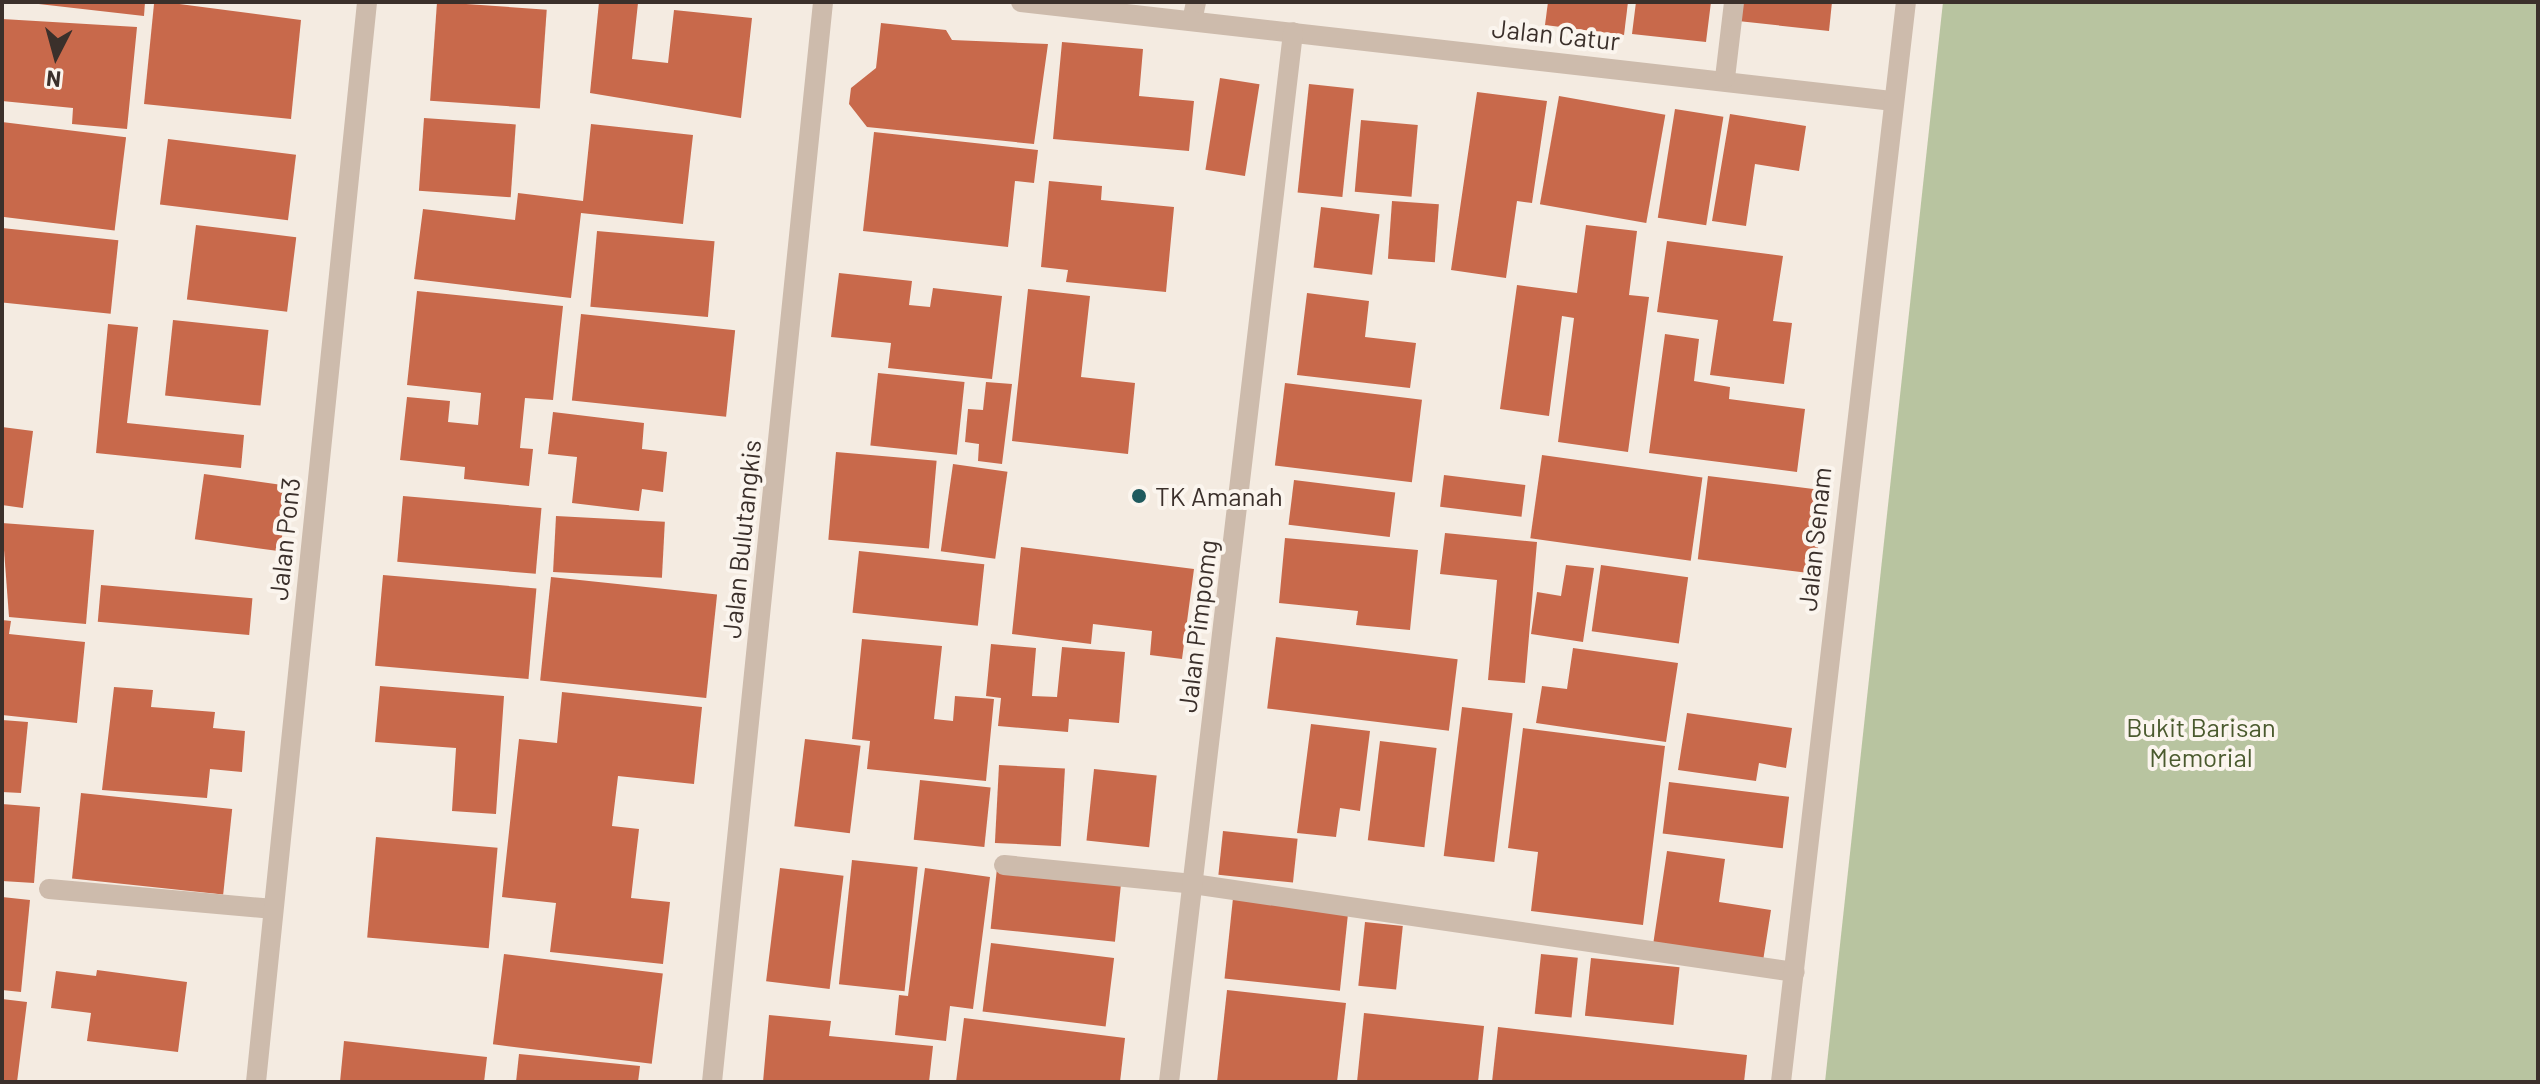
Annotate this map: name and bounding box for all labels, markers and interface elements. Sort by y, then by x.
street label: Jalan Catur [1491,12,1621,56]
north arrow [16,16,96,96]
text: N [45,66,62,94]
street label: Jalan Bulutangkis [715,438,767,640]
street label: Jalan Senam [1791,465,1837,613]
street label: Jalan Pon3 [262,476,306,602]
place label: TK Amanah [1155,480,1283,512]
marker: TK Amanah [1130,487,1148,505]
street label: Jalan Pimpomg [1171,538,1223,714]
park label: Bukit Barisan Memorial [2126,711,2276,772]

